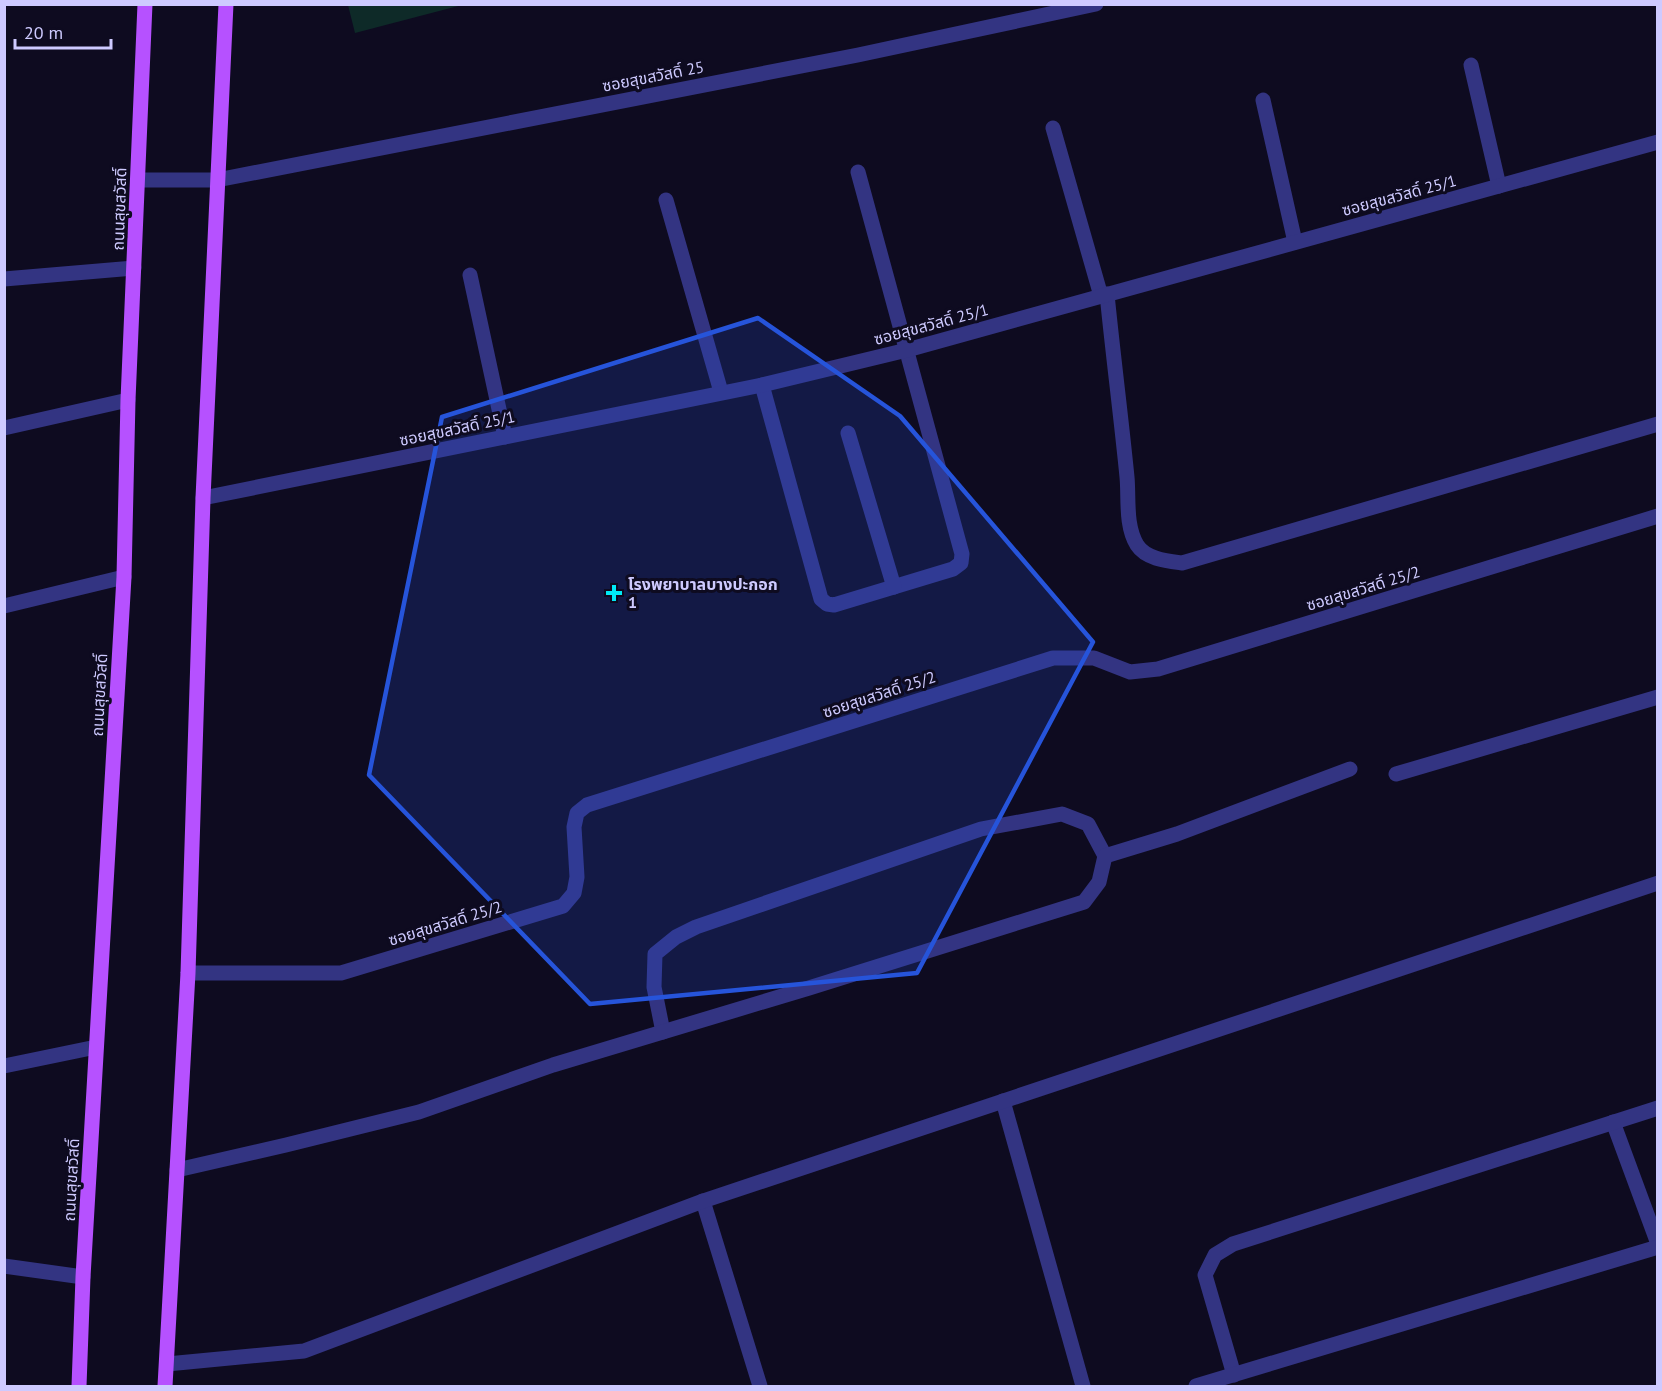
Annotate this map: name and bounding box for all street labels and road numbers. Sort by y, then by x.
street label: ซอยสุขสวัสดิ์ 25 [600,56,706,96]
street label: ถนนสุขสวัสดิ์ [108,167,130,251]
street label: ซอยสุขสวัสดิ์ 25/1 [1340,170,1458,220]
street label: ซอยสุขสวัสดิ์ 25/1 [872,299,990,349]
street label: ซอยสุขสวัสดิ์ 25/1 [397,406,517,450]
street label: ซอยสุขสวัสดิ์ 25/2 [1304,561,1422,615]
street label: ถนนสุขสวัสดิ์ [87,653,111,737]
street label: ซอยสุขสวัสดิ์ 25/2 [820,666,938,722]
street label: ซอยสุขสวัสดิ์ 25/2 [386,896,504,950]
street label: ถนนสุขสวัสดิ์ [59,1138,83,1222]

